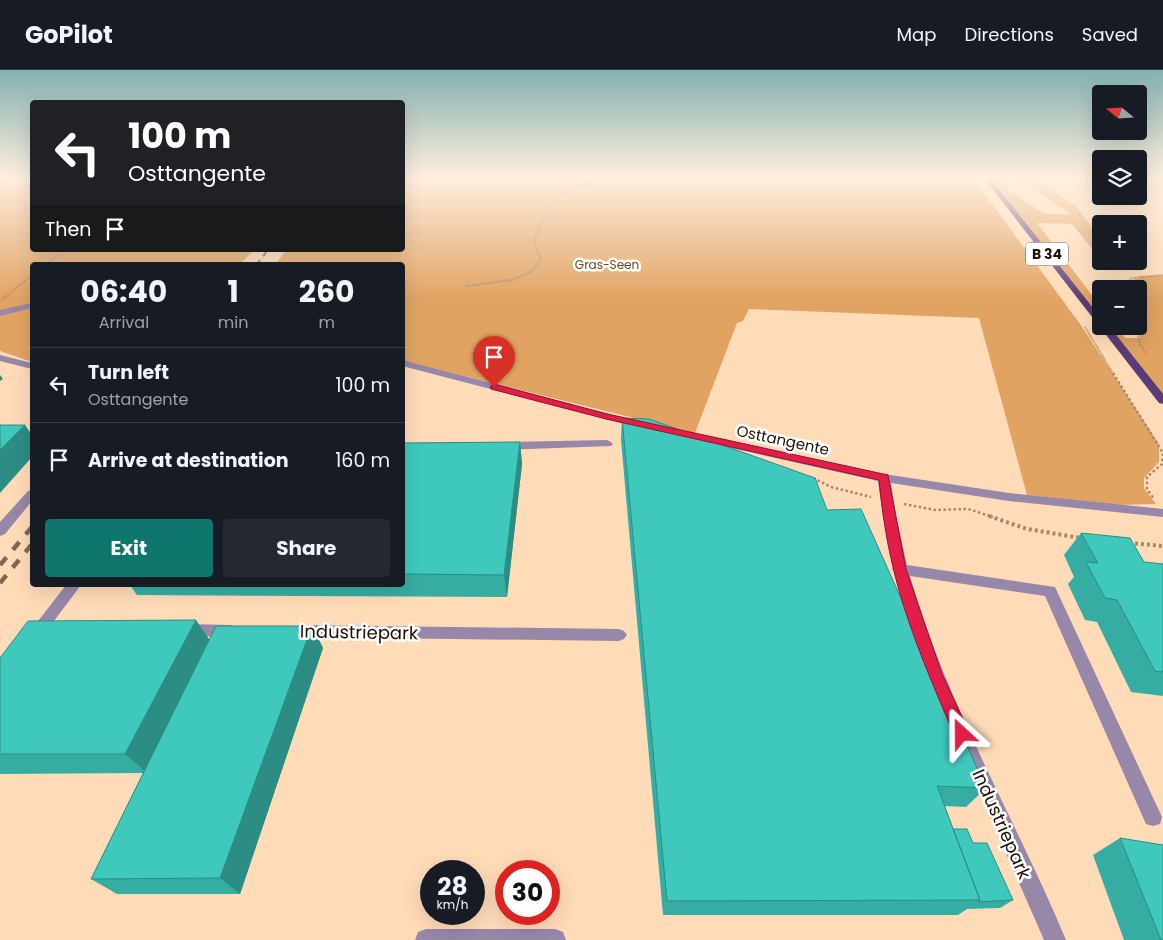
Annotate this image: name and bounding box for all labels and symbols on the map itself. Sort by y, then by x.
north arrow [1092,85,1148,140]
road number: B 34 [1026,242,1068,265]
park label: Gras-Seen [575,256,639,273]
pin [473,336,515,387]
street label: Osttangente [735,420,831,460]
street label: Industriepark [300,618,419,646]
position arrow [935,707,987,759]
street label: Industriepark [967,765,1038,884]
speed limit sign: 30 [495,860,560,925]

